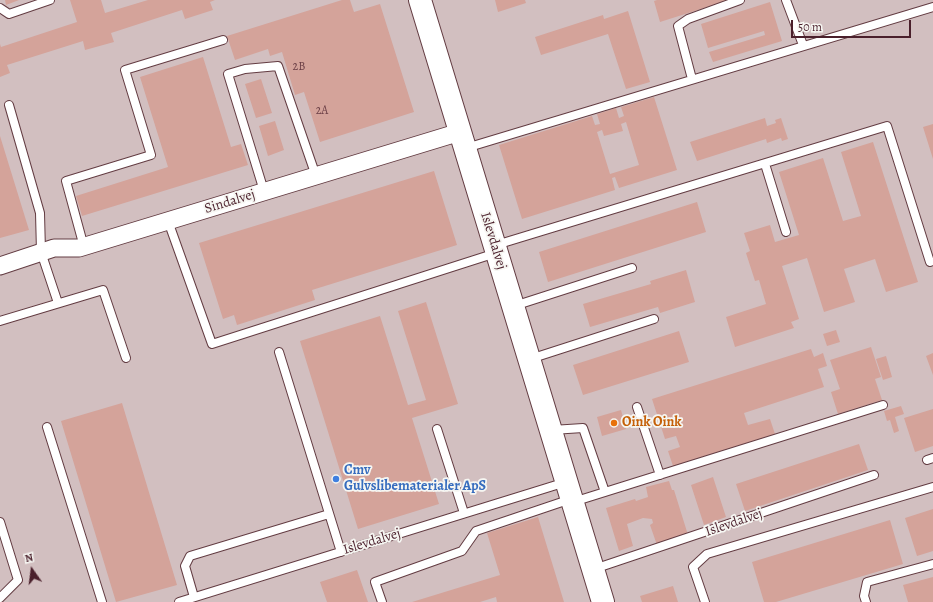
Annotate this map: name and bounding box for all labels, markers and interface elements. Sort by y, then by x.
scale bar [793,12,913,38]
text: 50 m [798,19,822,35]
house number: 2B [293,60,305,74]
house number: 2A [316,104,328,118]
street label: Sindalvej [203,186,257,218]
street label: Islevdalvej [476,210,510,272]
place label: Oink Oink [622,415,682,431]
marker: Oink Oink [609,418,619,428]
place label: Cmv Gulvslibematerialer ApS [344,463,486,496]
marker: Cmv Gulvslibematerialer ApS [331,474,341,484]
street label: Islevdalvej [703,505,765,541]
street label: Islevdalvej [341,525,403,559]
north arrow [12,550,52,590]
text: N [23,550,35,566]

